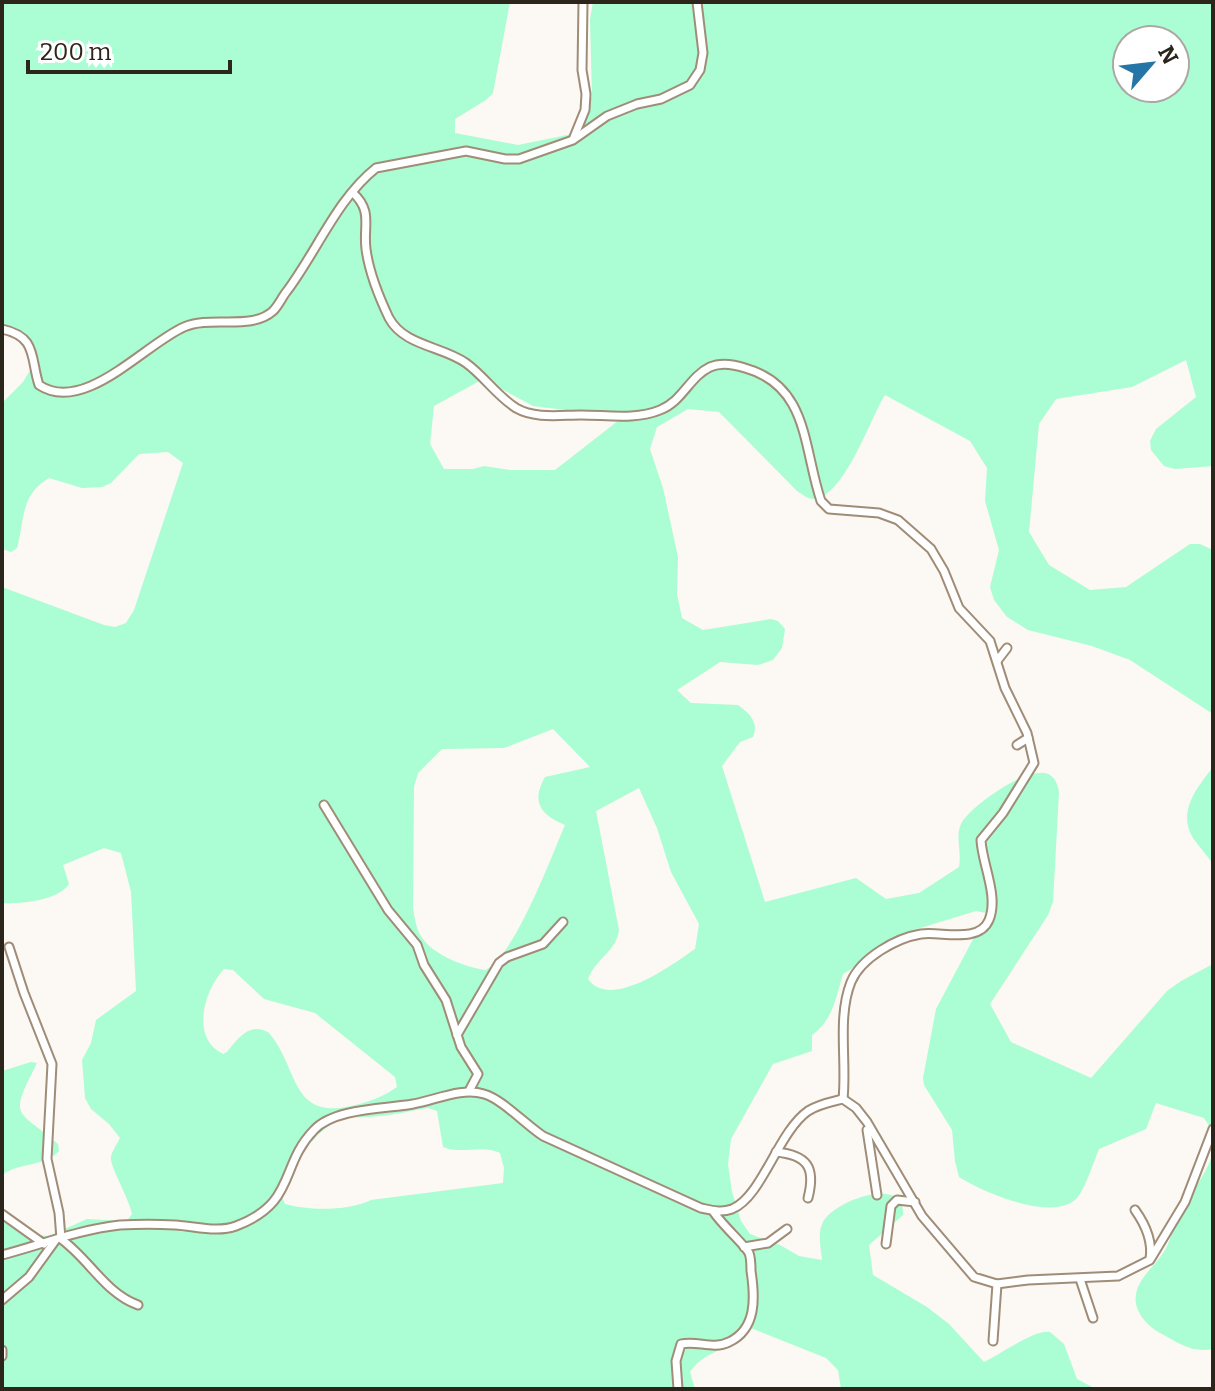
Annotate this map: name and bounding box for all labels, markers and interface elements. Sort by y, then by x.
scale bar [28,24,230,74]
north arrow [1111,24,1191,104]
text: 200 m [40,38,112,66]
text: N [1152,41,1184,69]

